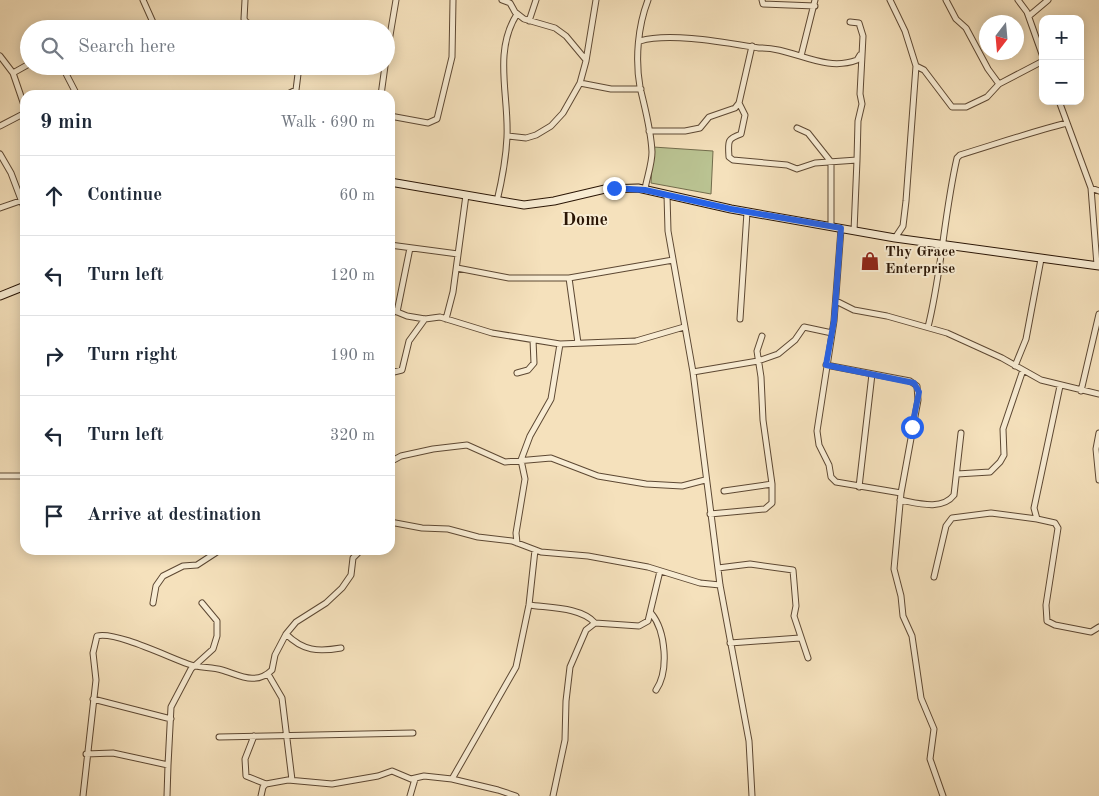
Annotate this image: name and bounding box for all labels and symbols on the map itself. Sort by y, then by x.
north arrow [979,15,1024,60]
route end [603,177,626,200]
district label: Dome [562,211,608,229]
place label: Thy Grace Enterprise [885,245,955,277]
shop icon: Thy Grace Enterprise [859,250,881,272]
route start [901,416,924,439]

